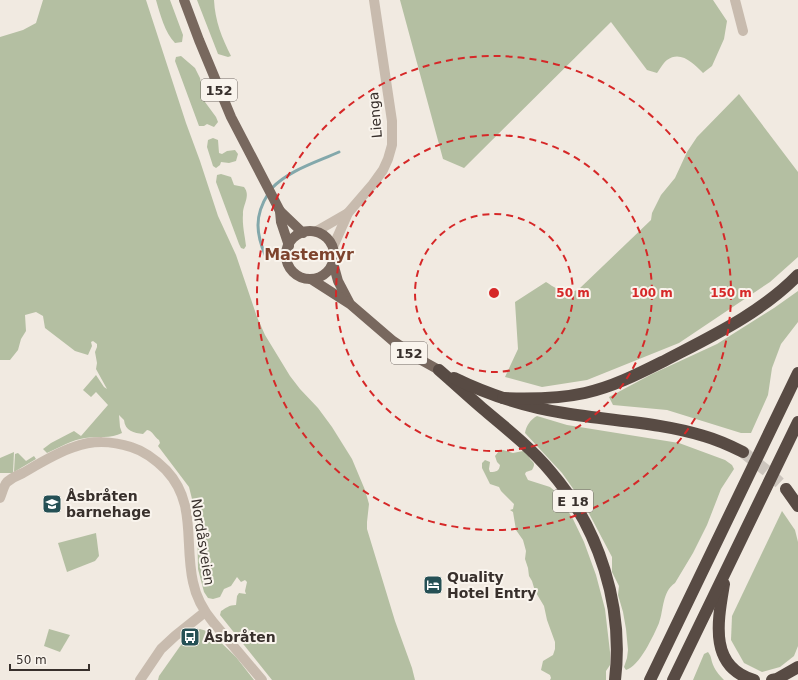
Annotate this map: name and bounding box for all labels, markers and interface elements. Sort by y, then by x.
road number: 152 [201,79,237,101]
street label: Lienga [365,91,385,139]
district label: Mastemyr [264,245,354,264]
centre of rings [487,286,501,300]
text: 50 m [556,286,590,300]
text: 100 m [631,286,673,300]
text: 150 m [710,286,752,300]
road number: 152 [391,342,427,364]
place label: Åsbråten barnehage [66,488,151,520]
road number: E 18 [553,490,593,512]
school or university icon: Åsbråten barnehage [41,493,63,515]
street label: Nordåsveien [188,497,218,587]
place label: Quality Hotel Entry [447,569,536,601]
hotel icon: Quality Hotel Entry [422,574,444,596]
bus stop icon: Åsbråten [179,626,201,648]
place label: Åsbråten [204,629,276,645]
scale bar [10,646,89,672]
text: 50 m [16,653,47,667]

